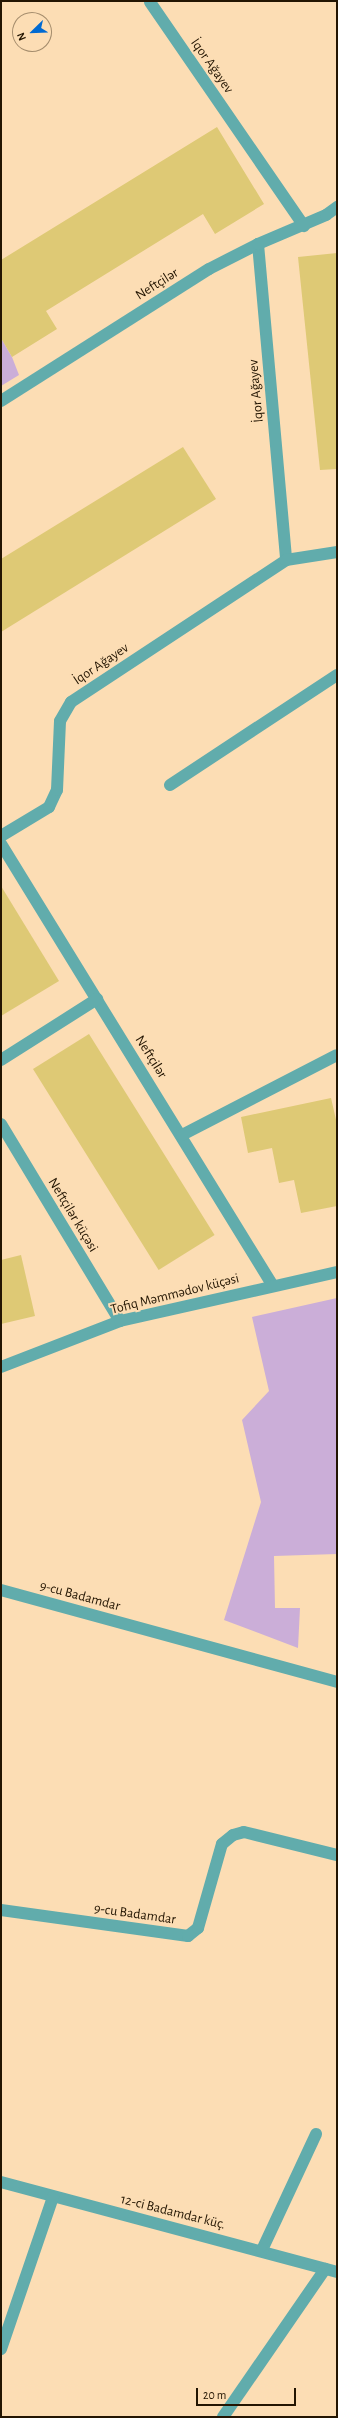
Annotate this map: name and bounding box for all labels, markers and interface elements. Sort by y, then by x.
north arrow [12,12,52,52]
text: N [15,31,28,42]
street label: İqor Ağayev [187,35,237,97]
street label: Neftçilər [132,264,182,304]
street label: İqor Ağayev [245,359,267,423]
street label: İqor Ağayev [70,639,132,689]
street label: Neftçilər [131,1032,171,1082]
street label: Neftçilər küçəsi [44,1175,102,1255]
street label: Tofiq Məmmədov küçəsi [109,1270,241,1318]
street label: 9-cu Badamdar [38,1577,122,1615]
street label: 9-cu Badamdar [93,1900,177,1928]
street label: 12-ci Badamdar küç. [119,2191,227,2233]
scale bar [198,2380,298,2406]
text: 20 m [203,2389,226,2401]

